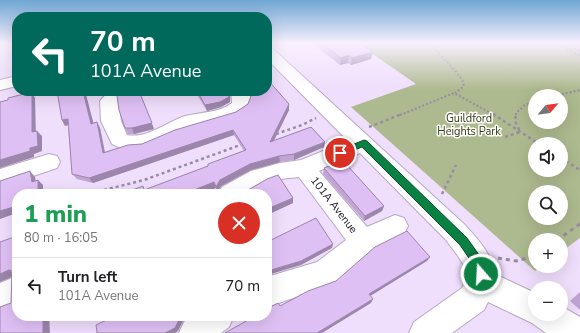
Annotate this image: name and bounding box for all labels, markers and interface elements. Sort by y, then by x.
text: 70 m [90,23,156,61]
icon: left [24,28,76,80]
text: 101A Avenue [90,59,201,83]
north arrow [528,89,568,129]
map controls [528,89,568,321]
park label: Guildford Heights Park [437,111,501,139]
pin [323,136,357,170]
button: sound [528,137,568,177]
icon: arrive [329,142,351,164]
street label: 101A Avenue [307,174,361,237]
button: search [528,185,568,225]
text: 1 min [24,198,87,230]
button: close [218,202,260,244]
text: 80 m · 16:05 [24,229,98,247]
button: + [528,233,568,273]
position arrow [460,253,502,295]
text: Turn left [58,267,117,287]
icon: left [24,275,46,297]
text: 70 m [225,276,260,296]
button: − [528,281,568,321]
text: 101A Avenue [58,287,138,305]

